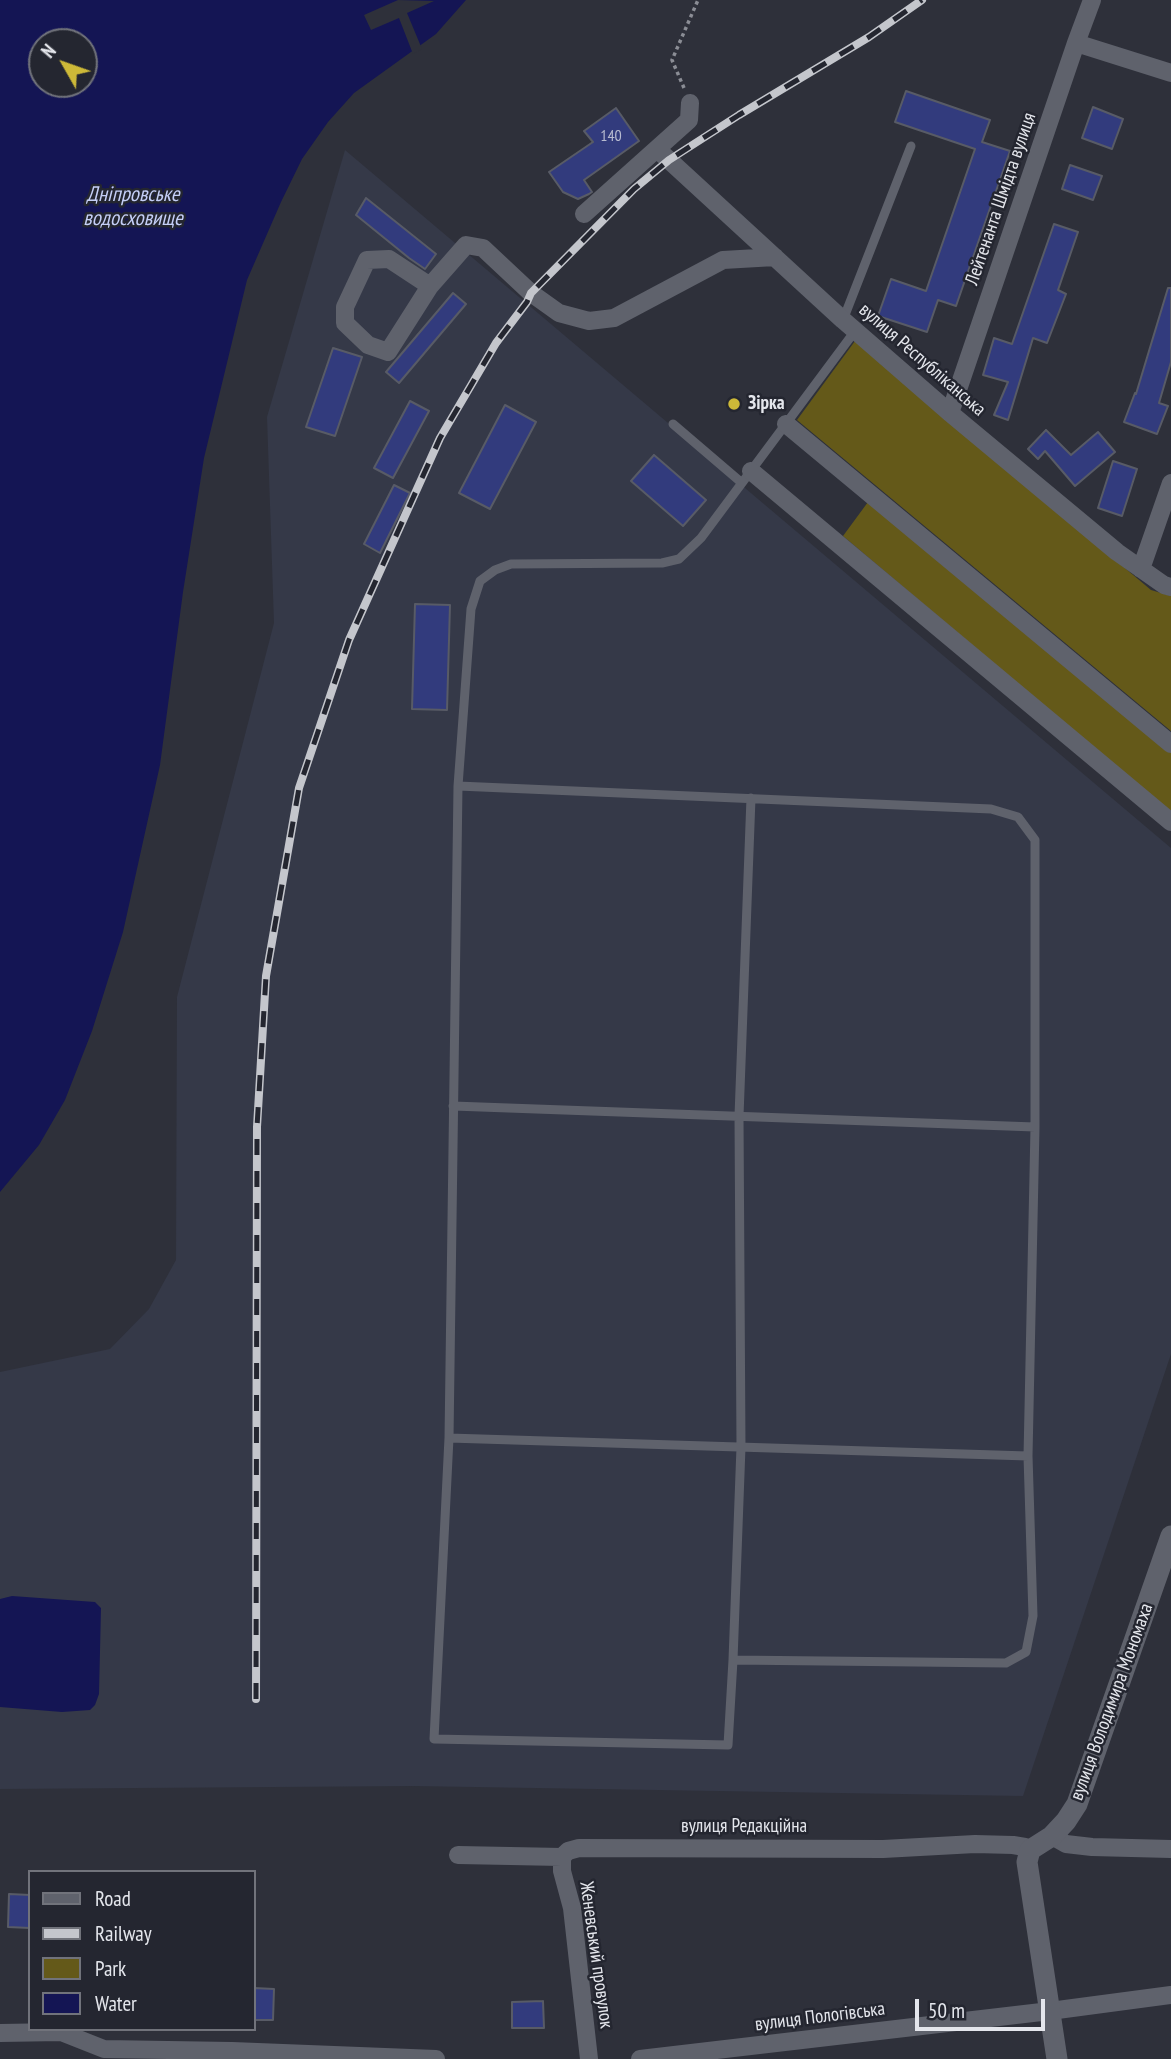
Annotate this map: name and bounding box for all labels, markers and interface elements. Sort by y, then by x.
north arrow [28,28,98,98]
text: N [36,39,61,62]
street label: Лейтенанта Шмідта вулиця [961,110,1041,288]
house number: 140 [600,126,622,146]
water label: Дніпровське водосховище [83,182,183,232]
street label: вулиця Республіканська [854,299,990,421]
place label: Зірка [748,393,785,415]
marker: Зірка [726,396,742,412]
street label: вулиця Володимира Мономаха [1066,1600,1158,1804]
street label: вулиця Редакційна [681,1816,807,1838]
legend [28,1870,256,2031]
street label: Женевський провулок [574,1880,618,2030]
text: Road [95,1885,131,1912]
text: Railway [95,1920,152,1947]
text: Park [95,1955,126,1982]
scale bar [919,1986,1048,2030]
text: Water [95,1990,137,2017]
text: 50 m [928,1997,965,2024]
street label: вулиця Пологівська [754,1998,886,2036]

